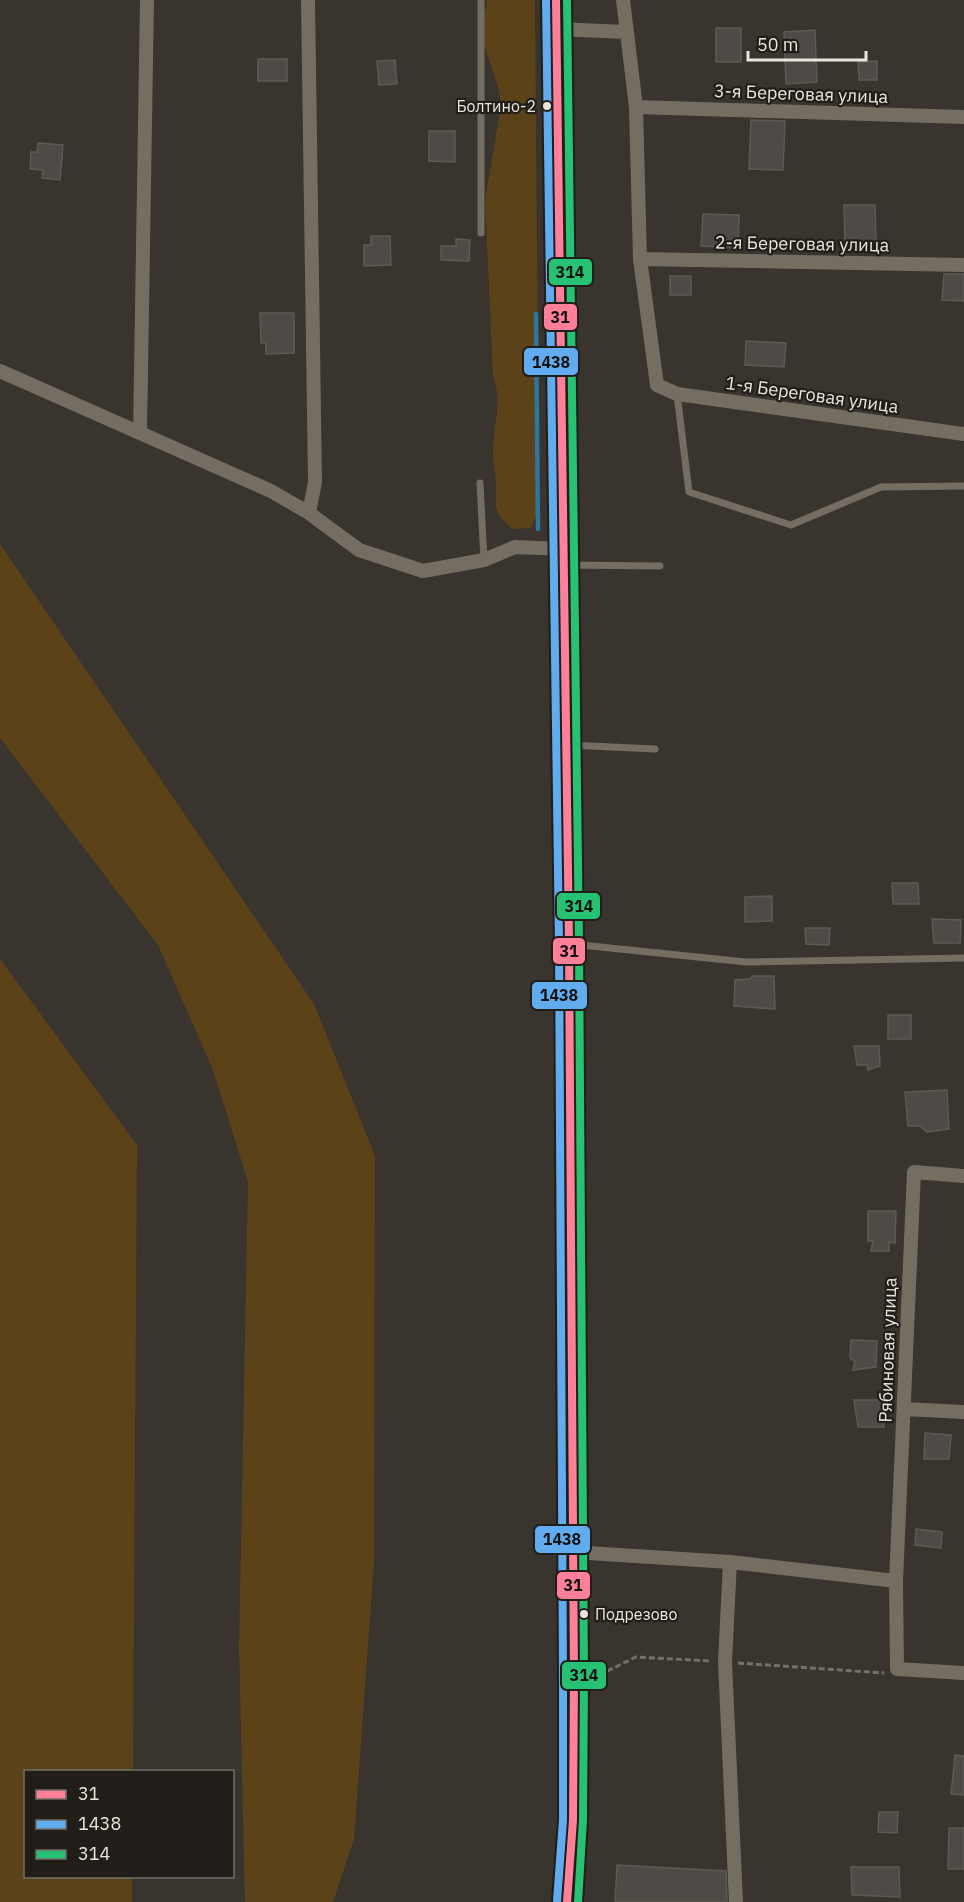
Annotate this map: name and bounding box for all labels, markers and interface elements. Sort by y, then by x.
scale bar [748,24,866,62]
text: 50 m [757,33,799,56]
street label: 3-я Береговая улица [713,79,889,108]
place label: Болтино-2 [456,96,536,116]
marker: Болтино-2 [541,100,553,112]
street label: 2-я Береговая улица [715,230,890,257]
line badge: 314 [548,258,593,286]
text: 314 [556,262,585,282]
line badge: 31 [543,303,578,331]
text: 31 [550,307,570,327]
line badge: 1438 [523,347,579,376]
text: 1438 [532,352,570,372]
street label: 1-я Береговая улица [724,371,900,418]
line badge: 314 [556,892,601,920]
text: 314 [565,896,594,916]
line badge: 31 [552,937,586,965]
text: 31 [559,941,579,961]
line badge: 1438 [531,981,588,1010]
text: 1438 [540,985,578,1005]
street label: Рябиновая улица [873,1277,902,1423]
line badge: 1438 [534,1525,591,1554]
text: 1438 [543,1529,581,1549]
line badge: 31 [556,1571,591,1600]
text: 31 [563,1575,583,1595]
place label: Подрезово [595,1604,678,1624]
marker: Подрезово [578,1608,590,1620]
line badge: 314 [561,1661,607,1690]
text: 314 [570,1665,599,1685]
legend [24,1770,234,1878]
text: 31 [78,1782,100,1805]
text: 1438 [78,1812,121,1835]
text: 314 [78,1842,111,1865]

